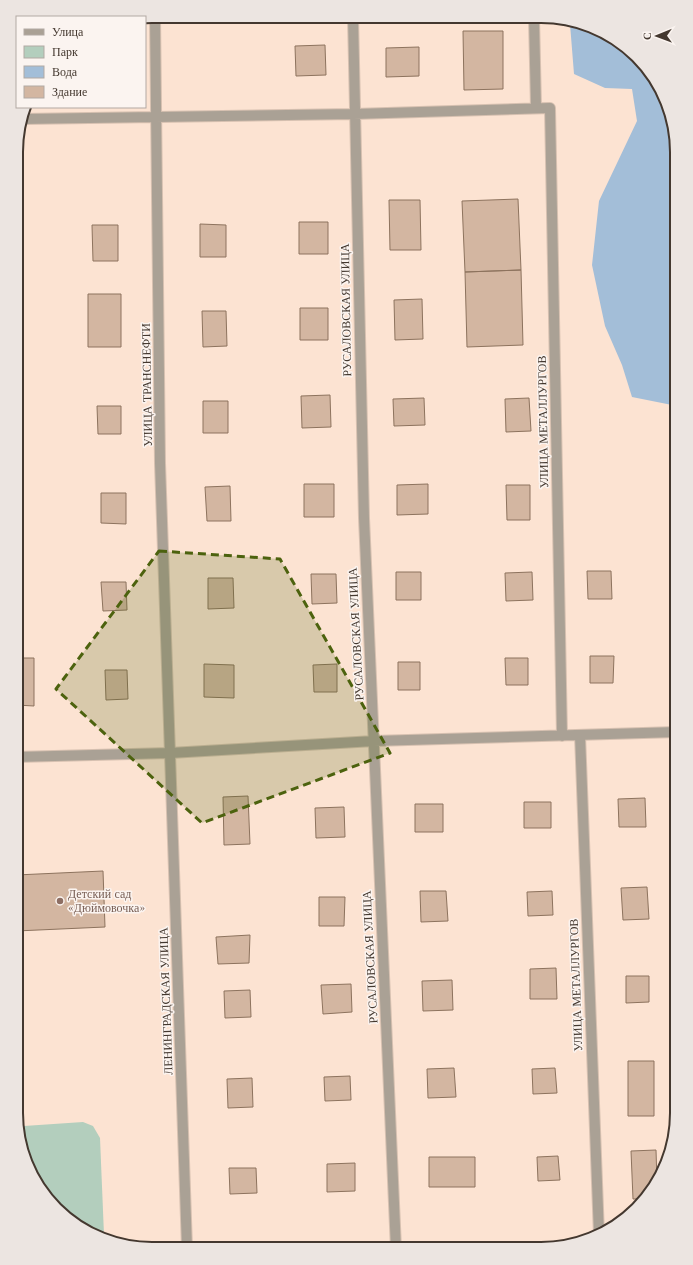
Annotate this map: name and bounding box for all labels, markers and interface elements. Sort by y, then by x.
legend [16,16,146,108]
north arrow [637,16,677,56]
text: Улица [52,24,84,39]
text: С [640,32,654,40]
text: Парк [52,44,78,59]
text: Вода [52,64,78,79]
text: Здание [52,84,87,99]
street label: РУСАЛОВСКАЯ УЛИЦА [337,243,354,377]
street label: УЛИЦА ТРАНСНЕФТИ [138,323,155,447]
street label: УЛИЦА МЕТАЛЛУРГОВ [534,355,551,489]
street label: РУСАЛОВСКАЯ УЛИЦА [345,567,366,701]
place label: Детский сад «Дюймовочка» [68,886,145,915]
street label: РУСАЛОВСКАЯ УЛИЦА [359,890,380,1024]
marker: Детский сад «Дюймовочка» [55,896,65,906]
street label: УЛИЦА МЕТАЛЛУРГОВ [566,918,585,1052]
street label: ЛЕНИНГРАДСКАЯ УЛИЦА [155,927,176,1075]

